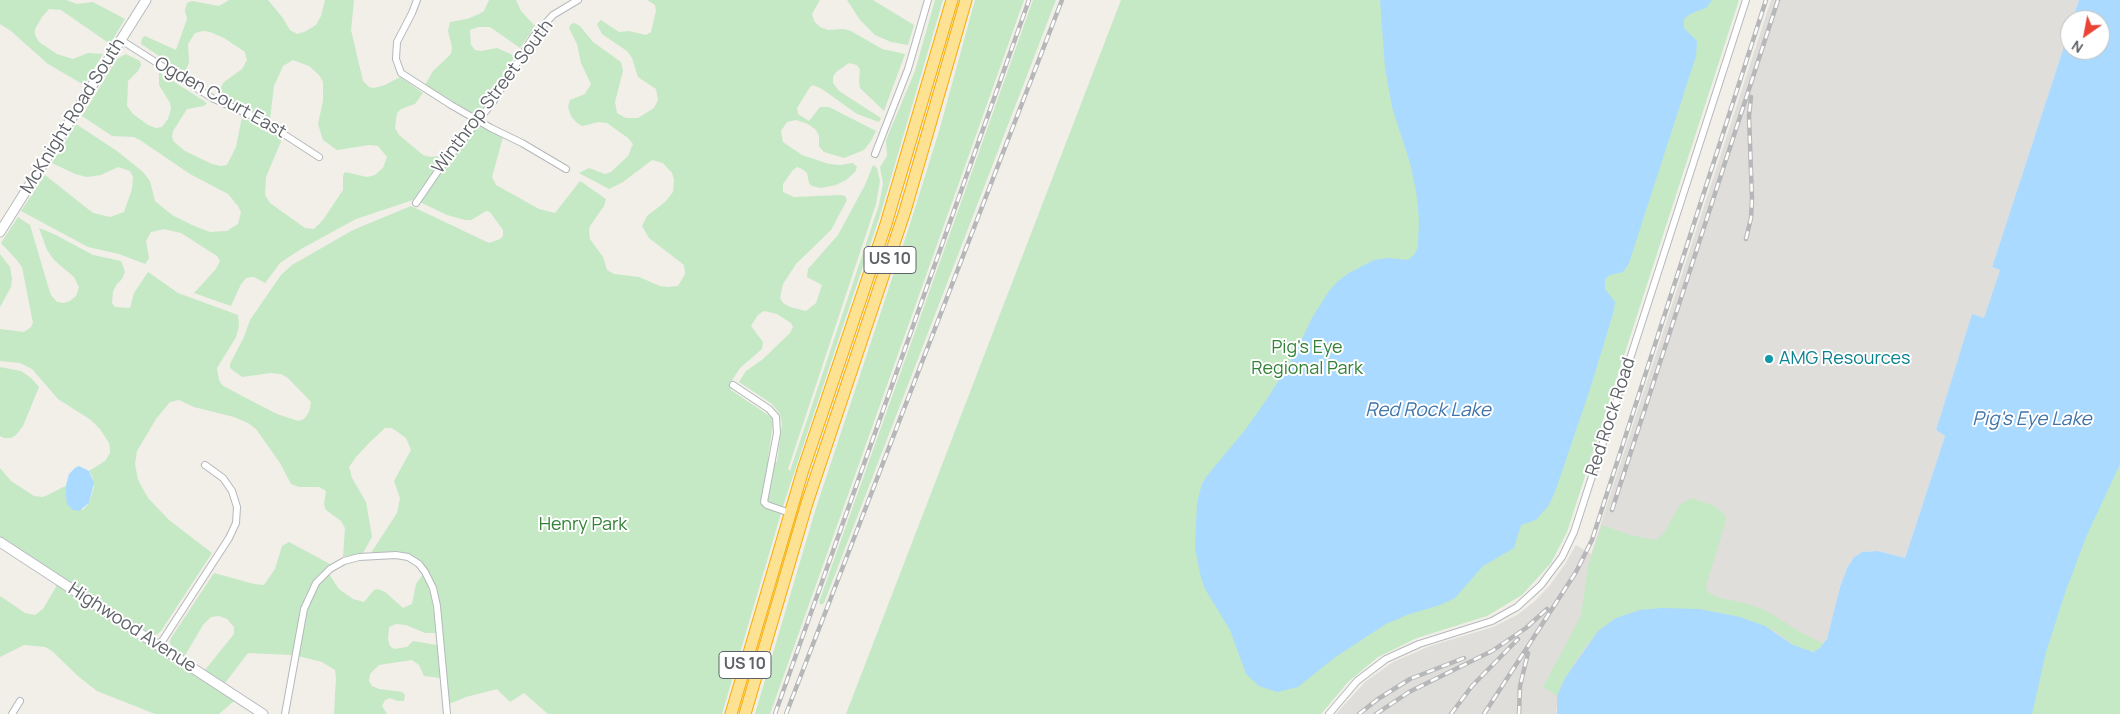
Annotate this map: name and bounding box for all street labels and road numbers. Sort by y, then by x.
street label: Winthrop Street South [428,16,558,178]
street label: McKnight Road South [16,34,130,198]
street label: Ogden Court East [150,53,290,143]
road number: US 10 [864,246,916,274]
street label: Red Rock Road [1582,355,1640,479]
street label: Highwood Avenue [64,579,200,677]
road number: US 10 [719,652,771,678]

